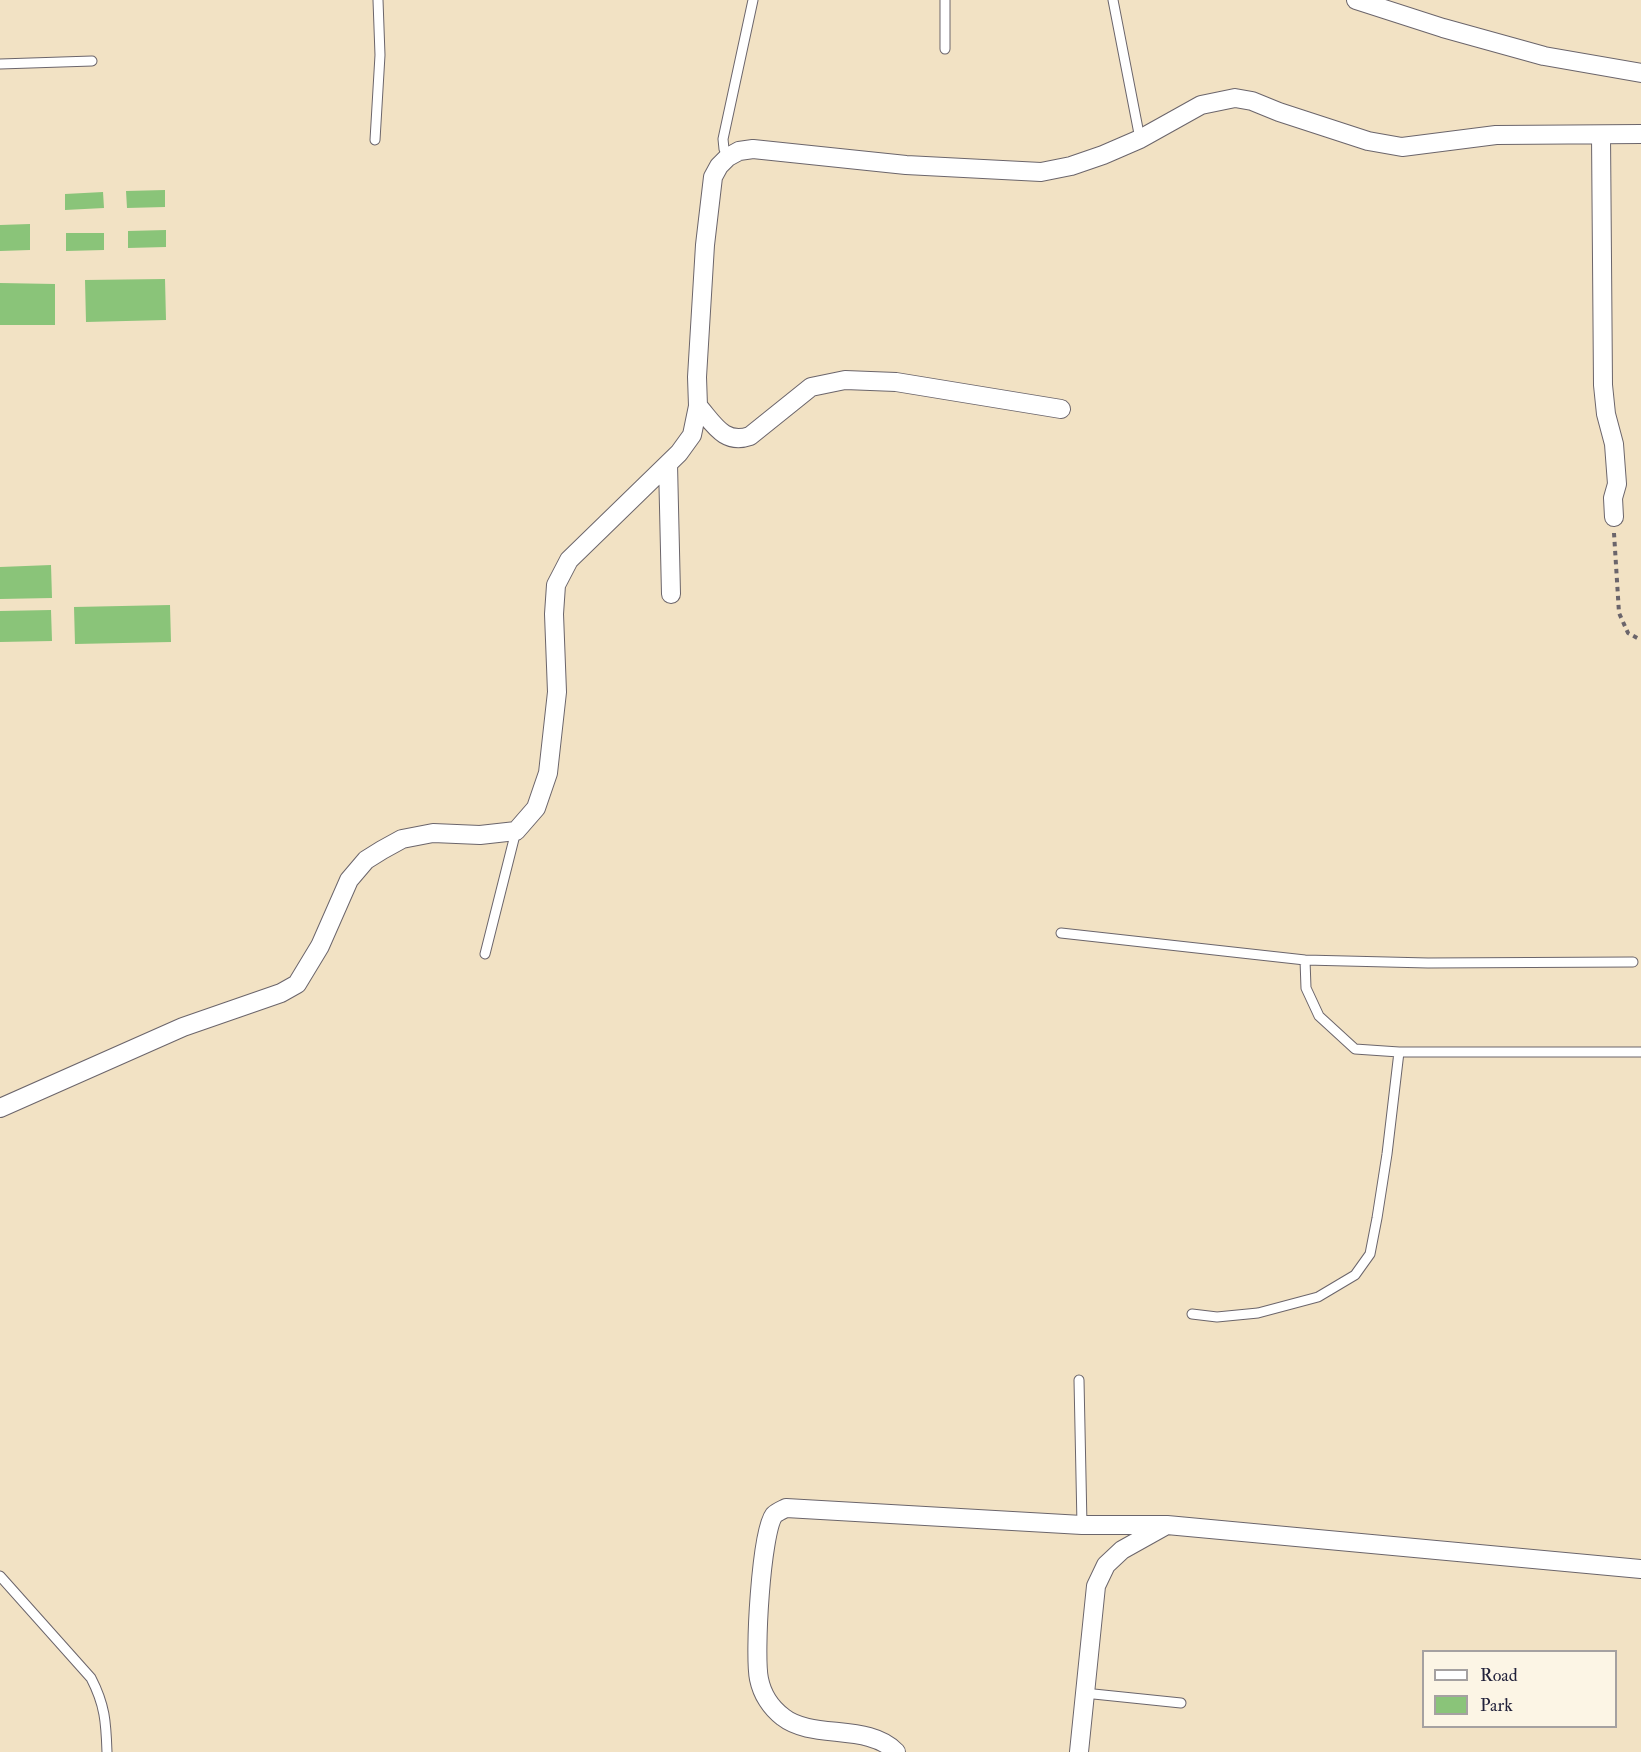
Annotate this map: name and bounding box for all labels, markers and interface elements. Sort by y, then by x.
legend [1422,1650,1617,1728]
text: Road [1480,1664,1518,1687]
text: Park [1480,1694,1513,1717]

